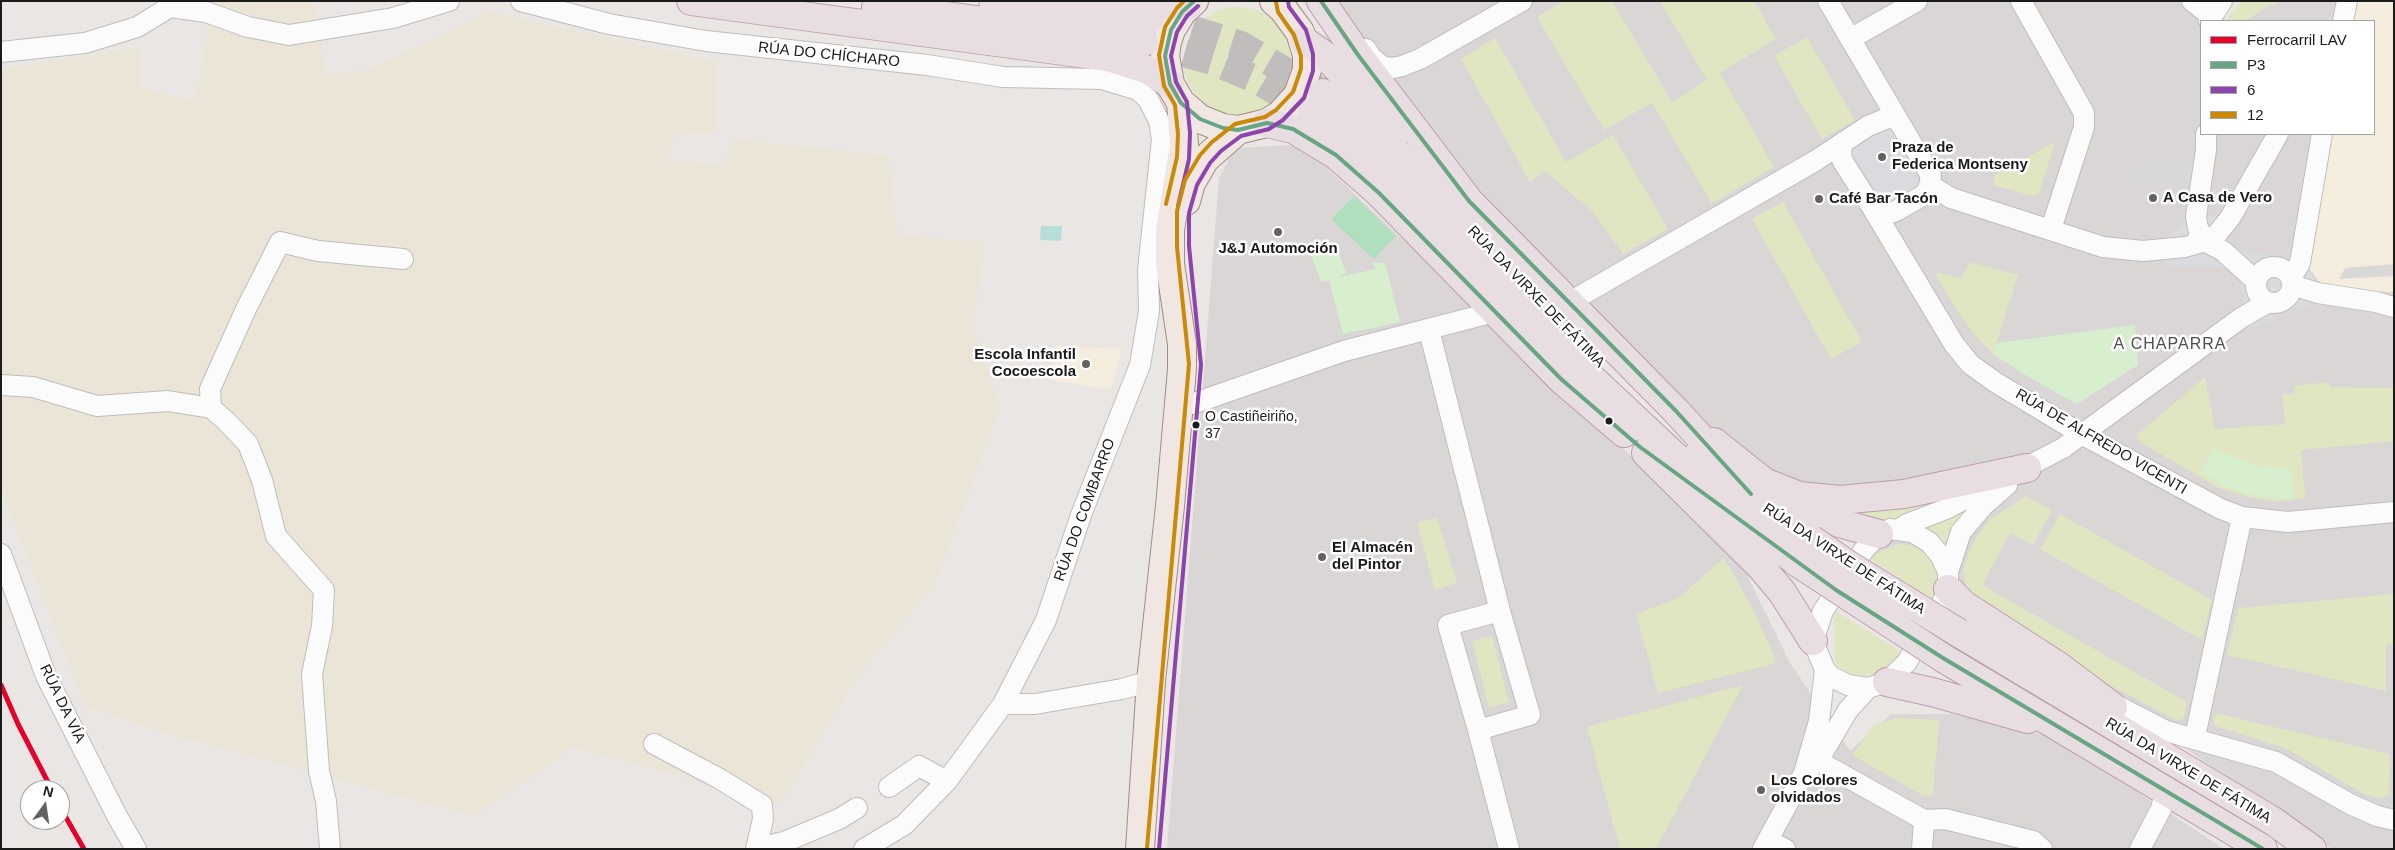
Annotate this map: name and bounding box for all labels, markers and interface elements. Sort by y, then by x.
legend [2200,20,2375,135]
text: Ferrocarril LAV [2247,31,2347,48]
street label: RÚA DO CHÍCHARO [757,39,901,71]
text: P3 [2247,56,2265,73]
text: 6 [2247,81,2255,98]
text: 12 [2247,106,2264,123]
place label: Praza de Federica Montseny [1892,139,2028,174]
marker: Praza de Federica Montseny [1876,151,1888,163]
place label: A Casa de Vero [2163,189,2272,207]
place label: Café Bar Tacón [1829,190,1938,208]
marker: A Casa de Vero [2147,192,2159,204]
marker: Café Bar Tacón [1813,193,1825,205]
street label: RÚA DA VIRXE DE FÁTIMA [1464,222,1608,372]
marker: J&J Automoción [1272,226,1284,238]
place label: J&J Automoción [1218,240,1338,258]
district label: A CHAPARRA [2112,335,2228,355]
place label: Escola Infantil Cocoescola [974,346,1076,381]
marker: Escola Infantil Cocoescola [1080,358,1092,370]
street label: RÚA DE ALFREDO VICENTI [2012,385,2190,499]
place label: O Castiñeiriño, 37 [1205,409,1298,442]
unlabelled marker [1604,416,1614,426]
marker: O Castiñeiriño, 37 [1191,420,1201,430]
street label: RÚA DO COMBARRO [1051,436,1119,584]
street label: RÚA DA VIRXE DE FÁTIMA [1759,500,1929,618]
place label: El Almacén del Pintor [1332,539,1413,574]
marker: El Almacén del Pintor [1316,551,1328,563]
street label: RÚA DA VÍA [35,662,89,746]
street label: RÚA DA VIRXE DE FÁTIMA [2102,714,2274,828]
place label: Los Colores olvidados [1771,772,1858,807]
north arrow [20,780,70,830]
text: N [42,782,55,800]
marker: Los Colores olvidados [1755,784,1767,796]

